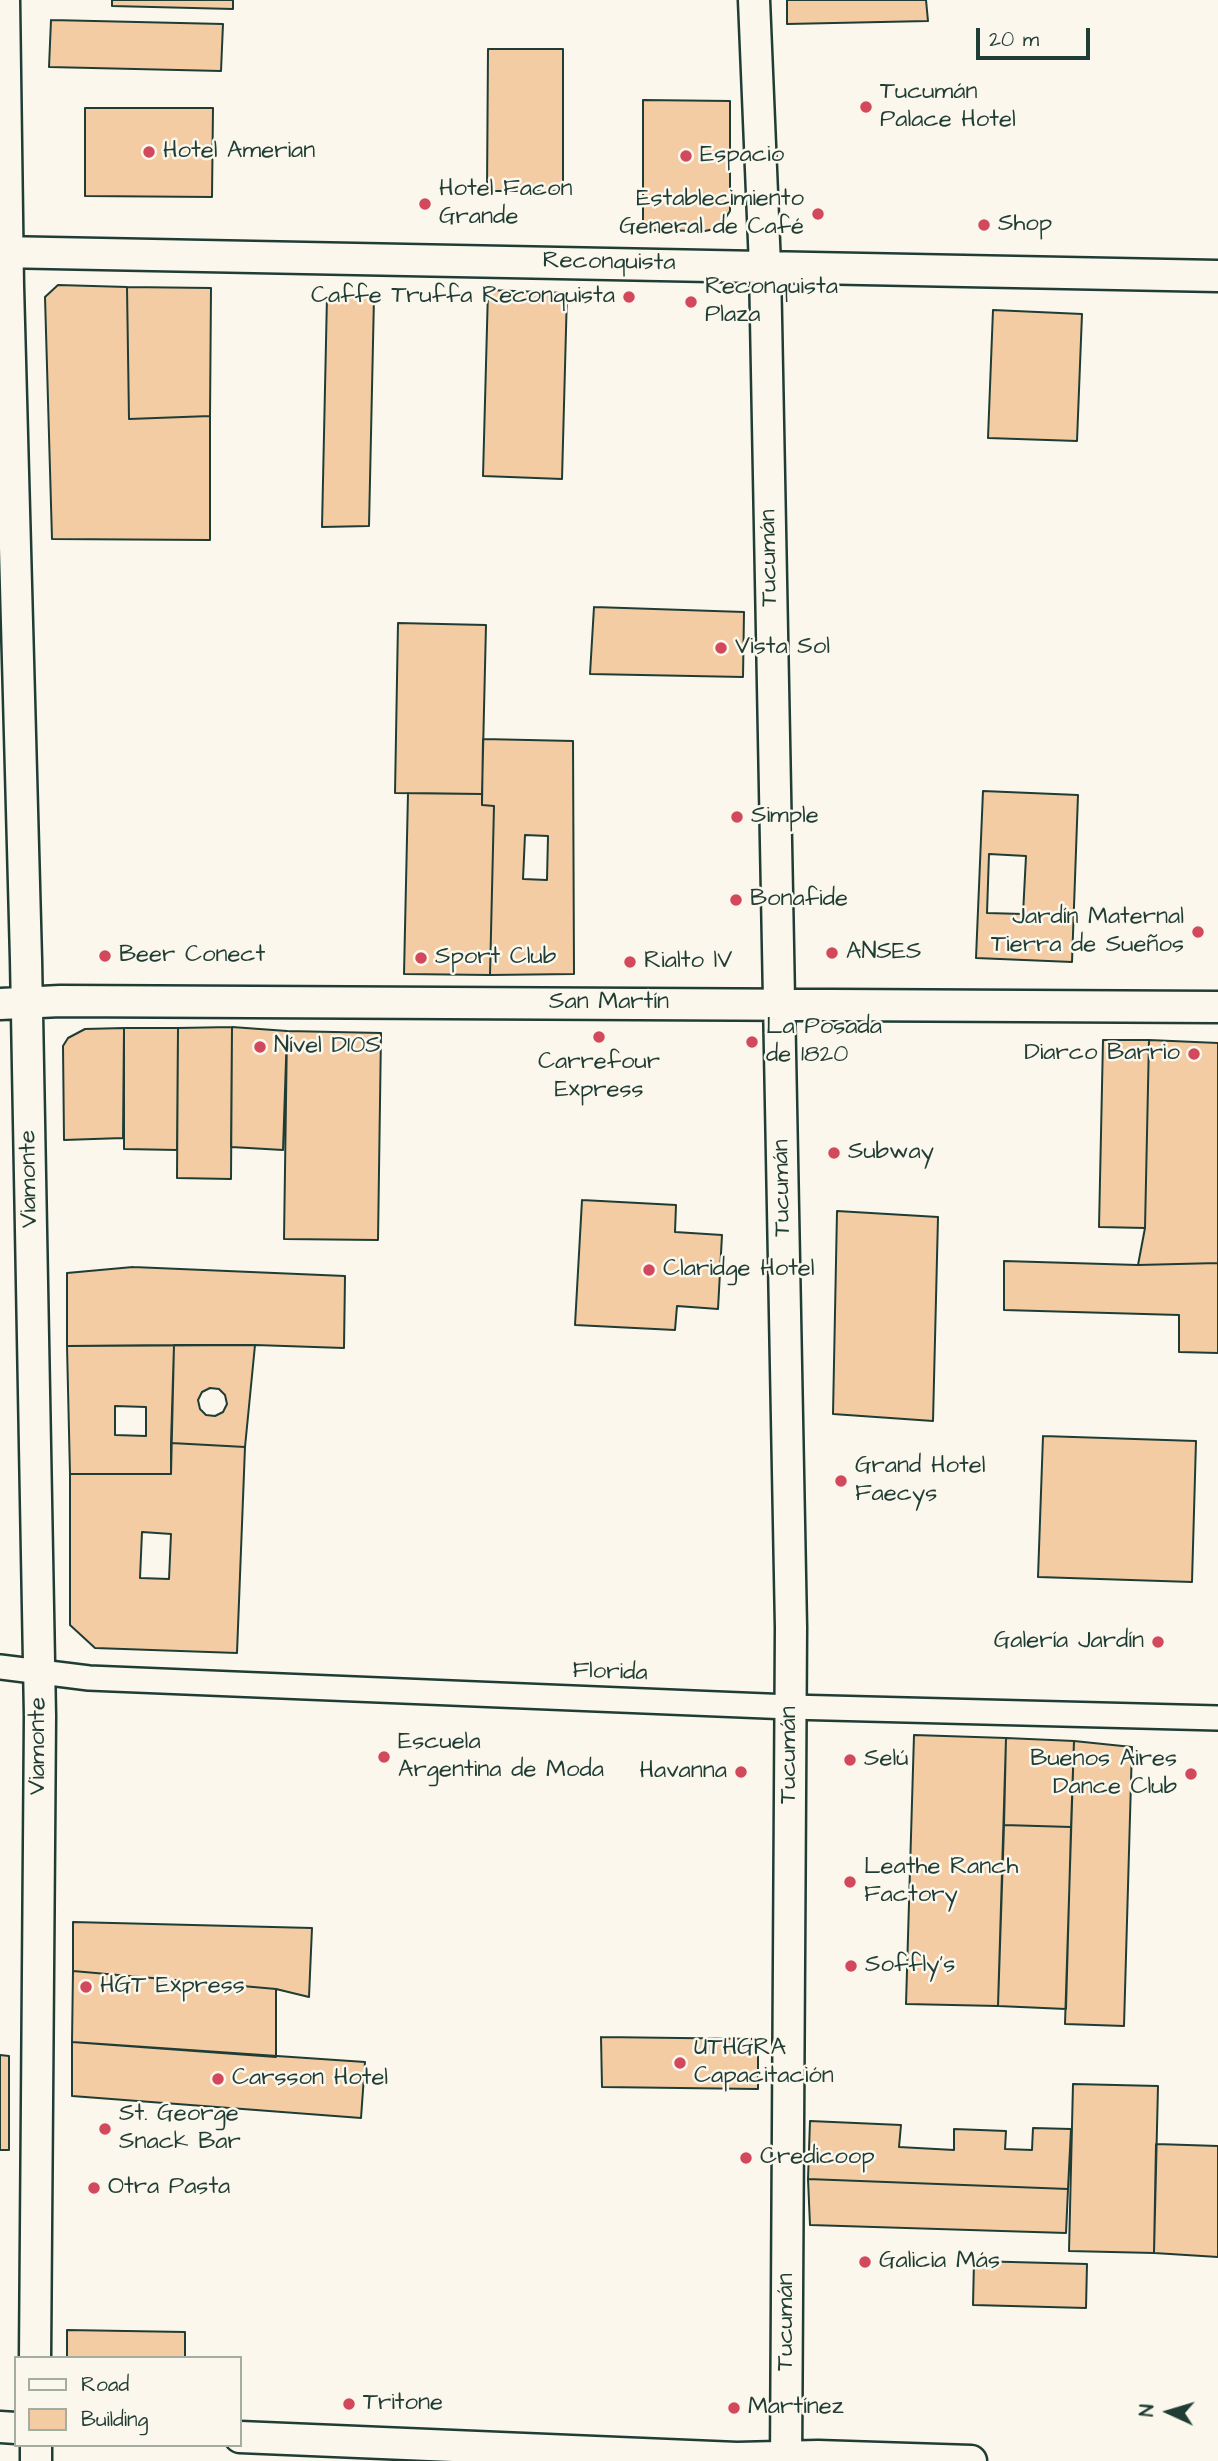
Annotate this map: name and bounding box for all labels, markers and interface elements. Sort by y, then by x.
scale bar [980,14,1094,58]
text: 20 m [989,25,1039,54]
place label: Tucumán Palace Hotel [880,79,1016,135]
marker: Tucumán Palace Hotel [858,99,874,115]
place label: Hotel Amerian [163,138,315,166]
place label: Espacio [700,142,784,170]
marker: Hotel Amerian [141,144,157,160]
marker: Espacio [678,148,694,164]
place label: Hotel Facon Grande [439,176,573,232]
place label: Establecimiento General de Café [619,186,804,242]
marker: Hotel Facon Grande [417,196,433,212]
marker: Establecimiento General de Café [810,206,826,222]
place label: Shop [998,211,1052,239]
marker: Shop [976,217,992,233]
street label: Reconquista [542,247,676,279]
place label: Reconquista Plaza [705,274,838,330]
place label: Caffe Truffa Reconquista [311,283,615,311]
marker: Caffe Truffa Reconquista [621,289,637,305]
marker: Reconquista Plaza [683,294,699,310]
street label: Tucumán [755,509,785,607]
place label: Vista Sol [735,634,830,662]
marker: Vista Sol [713,640,729,656]
place label: Simple [751,803,819,831]
marker: Simple [729,809,745,825]
place label: Bonafide [750,886,848,914]
marker: Bonafide [728,892,744,908]
place label: Jardín Maternal Tierra de Sueños [991,904,1184,960]
marker: Jardín Maternal Tierra de Sueños [1190,924,1206,940]
place label: ANSES [846,939,921,967]
place label: Beer Conect [119,942,265,970]
place label: Sport Club [435,944,556,972]
marker: ANSES [824,945,840,961]
marker: Beer Conect [97,948,113,964]
place label: Rialto lV [644,948,732,976]
marker: Sport Club [413,950,429,966]
marker: Rialto lV [622,954,638,970]
street label: San Martín [549,989,669,1017]
place label: La Posada de 1820 [766,1014,882,1070]
marker: Carrefour Express [591,1029,607,1045]
place label: Nível D10S [274,1033,381,1061]
marker: La Posada de 1820 [744,1034,760,1050]
marker: Nível D10S [252,1039,268,1055]
place label: Diarco Barrio [1024,1040,1180,1068]
marker: Diarco Barrio [1186,1046,1202,1062]
place label: Carrefour Express [538,1049,660,1105]
street label: Viamonte [15,1130,45,1228]
street label: Tucumán [768,1139,798,1237]
place label: Subway [848,1139,934,1167]
marker: Subway [826,1145,842,1161]
place label: Claridge Hotel [663,1256,815,1284]
marker: Claridge Hotel [641,1262,657,1278]
place label: Grand Hotel Faecys [855,1453,985,1509]
marker: Grand Hotel Faecys [833,1473,849,1489]
place label: Galería Jardín [994,1628,1144,1656]
marker: Galería Jardín [1150,1634,1166,1650]
street label: Florida [572,1657,648,1689]
street label: Viamonte [25,1697,53,1795]
street label: Tucumán [776,1706,804,1804]
place label: Escuela Argentina de Moda [398,1729,604,1785]
place label: Selú [864,1746,908,1774]
place label: Buenos Aires Dance Club [1030,1746,1177,1802]
marker: Escuela Argentina de Moda [376,1749,392,1765]
marker: Selú [842,1752,858,1768]
place label: Havanna [639,1758,727,1786]
marker: Havanna [733,1764,749,1780]
marker: Buenos Aires Dance Club [1183,1766,1199,1782]
place label: Leathe Ranch Factory [864,1854,1018,1910]
marker: Leathe Ranch Factory [842,1874,858,1890]
place label: Soffly's [865,1952,955,1980]
marker: Soffly's [843,1958,859,1974]
place label: HGT Express [100,1973,245,2001]
marker: HGT Express [78,1979,94,1995]
place label: UTHGRA Capacitación [694,2035,834,2091]
marker: UTHGRA Capacitación [672,2055,688,2071]
place label: Carsson Hotel [232,2065,388,2093]
marker: Carsson Hotel [210,2071,226,2087]
place label: St. George Snack Bar [119,2101,241,2157]
marker: St. George Snack Bar [97,2121,113,2137]
place label: Credicoop [760,2144,875,2172]
marker: Credicoop [738,2150,754,2166]
place label: Otra Pasta [108,2174,230,2202]
marker: Otra Pasta [86,2180,102,2196]
place label: Galicia Más [879,2248,1000,2276]
marker: Galicia Más [857,2254,873,2270]
street label: Tucumán [773,2273,801,2371]
legend [14,2356,242,2447]
text: Road [81,2370,129,2399]
north arrow [1134,2377,1204,2447]
place label: Tritone [363,2390,443,2418]
place label: Martínez [748,2394,844,2422]
marker: Tritone [341,2396,357,2412]
marker: Martínez [726,2400,742,2416]
text: N [1134,2404,1161,2417]
text: Building [81,2405,148,2434]

